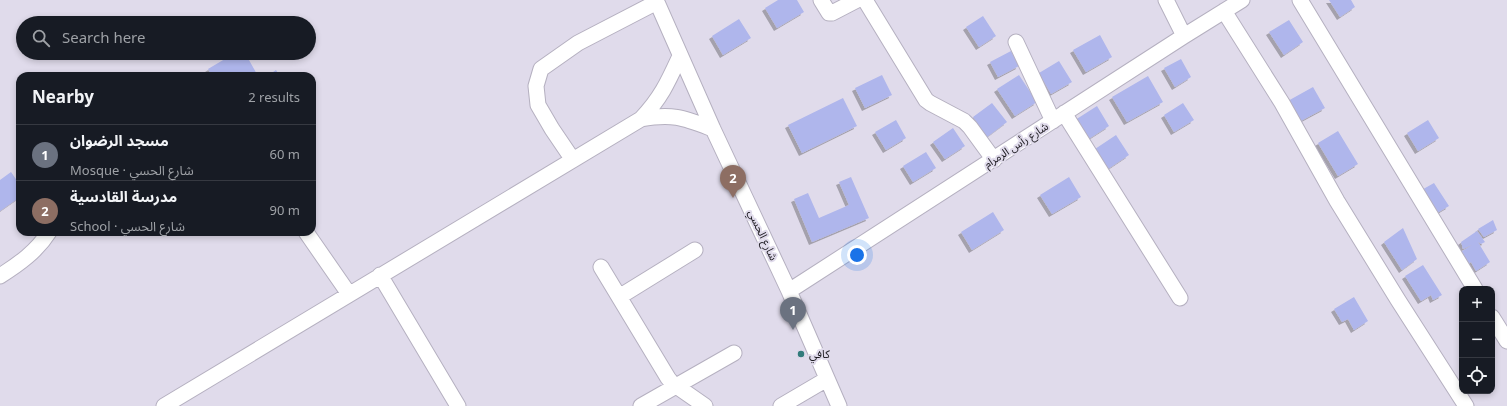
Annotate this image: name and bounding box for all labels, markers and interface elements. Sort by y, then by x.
search box [16,16,316,60]
text: Search here [62,22,145,54]
icon: search [30,27,52,49]
text: Nearby [32,80,94,116]
text: 2 results [248,84,300,112]
street label: شارع رأس الرمرام [979,115,1054,175]
text: مسجد الرضوان [70,125,169,157]
text: 60 m [270,141,300,169]
text: 1 [41,142,49,170]
text: Mosque · شارع الحسي [70,157,194,185]
pin: 2 [720,165,746,198]
text: مدرسة القادسية [70,181,177,213]
text: 90 m [270,197,300,225]
text: 2 [41,198,49,226]
street label: شارع الحسي [741,206,785,265]
text: School · شارع الحسي [70,213,185,241]
your location [847,245,867,265]
map controls [1459,286,1495,394]
button: + [1459,286,1495,322]
pin: 1 [780,297,806,330]
button: − [1459,322,1495,358]
place label: كافي [809,343,830,366]
marker: كافي [796,349,806,359]
button: locate [1459,358,1495,394]

